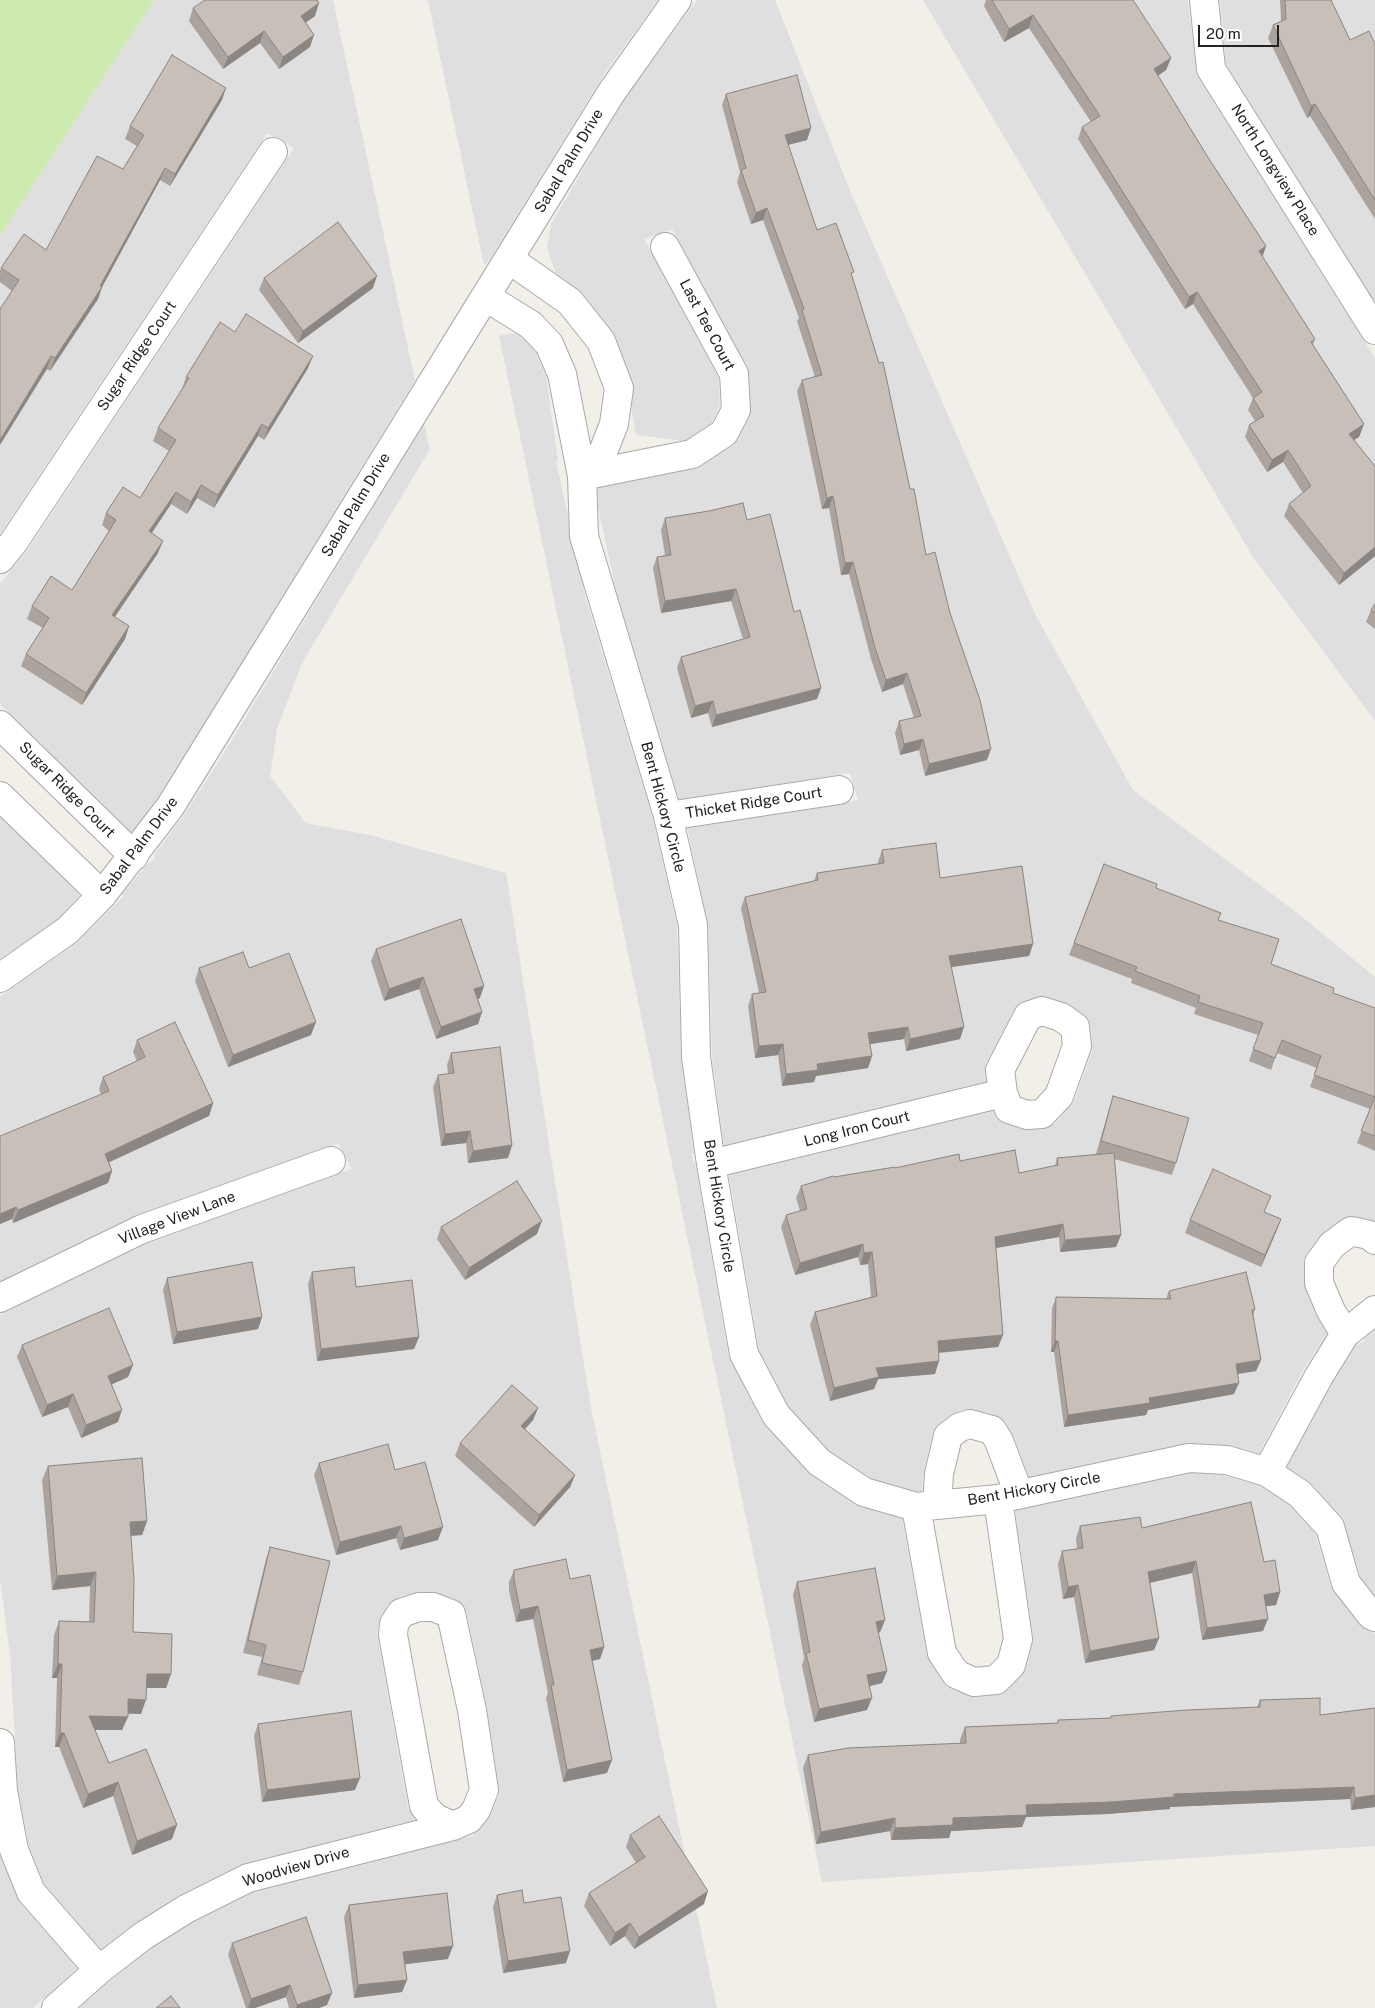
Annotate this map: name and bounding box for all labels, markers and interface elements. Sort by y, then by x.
scale bar [1200,15,1281,47]
text: 20 m [1206,25,1241,42]
street label: North Longview Place [1227,101,1323,239]
street label: Sabal Palm Drive [531,106,607,216]
street label: Last Tee Court [675,276,739,374]
street label: Sugar Ridge Court [94,298,180,414]
street label: Sabal Palm Drive [318,450,394,560]
street label: Sugar Ridge Court [15,738,119,842]
street label: Bent Hickory Circle [637,740,689,874]
street label: Thicket Ridge Court [684,783,824,823]
street label: Sabal Palm Drive [96,793,182,899]
street label: Long Iron Court [802,1107,912,1151]
street label: Bent Hickory Circle [700,1138,738,1274]
street label: Village View Lane [116,1187,238,1249]
street label: Bent Hickory Circle [966,1468,1102,1510]
street label: Woodview Drive [240,1843,352,1891]

